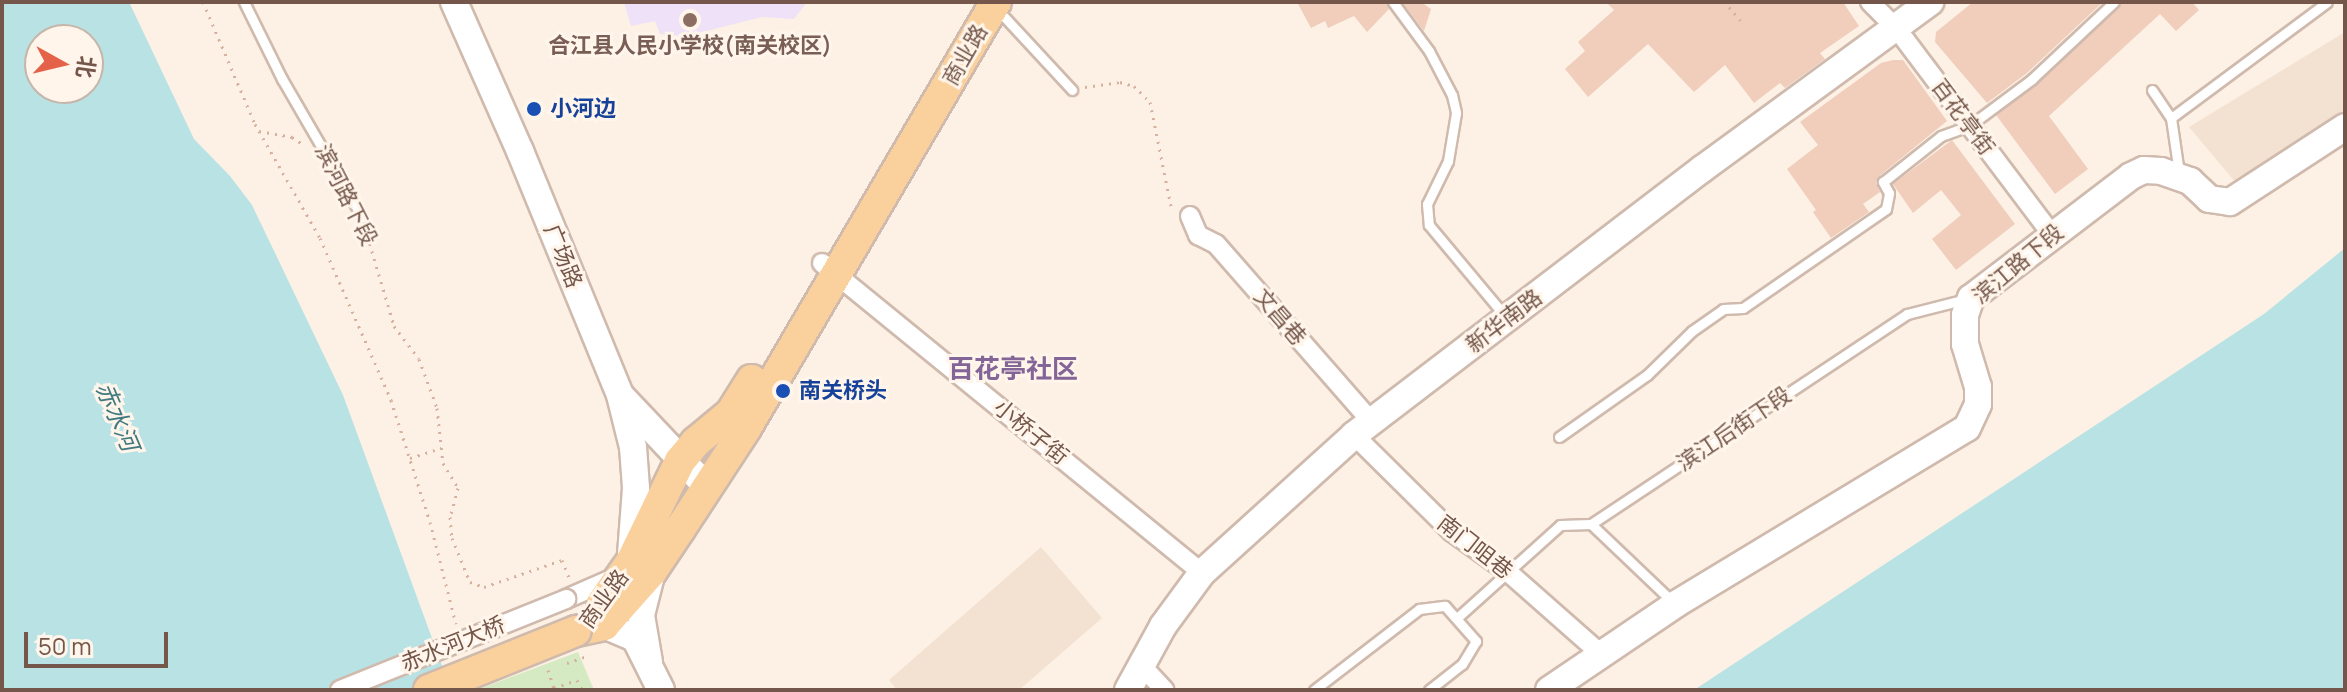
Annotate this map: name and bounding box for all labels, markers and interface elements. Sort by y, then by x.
marker: 合江县人民小学校(南关校区) [681,11,699,29]
street label: 商业路 [937,20,993,90]
north arrow [24,24,104,104]
place label: 合江县人民小学校(南关校区) [548,33,832,59]
text: 北 [69,54,102,80]
street label: 百花亭街 [1926,74,2000,160]
place label: 小河边 [550,96,616,122]
marker: 小河边 [525,100,543,118]
street label: 滨河路下段 [309,140,383,250]
street label: 滨江路下段 [1967,219,2069,309]
street label: 广场路 [538,220,588,292]
street label: 文昌巷 [1248,283,1312,351]
street label: 新华南路 [1461,284,1547,358]
district label: 百花亭社区 [948,353,1078,385]
water label: 赤水河 [91,377,145,455]
place label: 南关桥头 [799,378,887,404]
street label: 滨江后街下段 [1672,381,1796,477]
marker: 南关桥头 [774,382,792,400]
street label: 小桥子街 [988,394,1074,470]
street label: 南门咀巷 [1432,510,1518,584]
street label: 商业路 [574,565,634,633]
street label: 赤水河大桥 [397,611,509,677]
scale bar [28,616,172,666]
text: 50 m [38,629,92,662]

